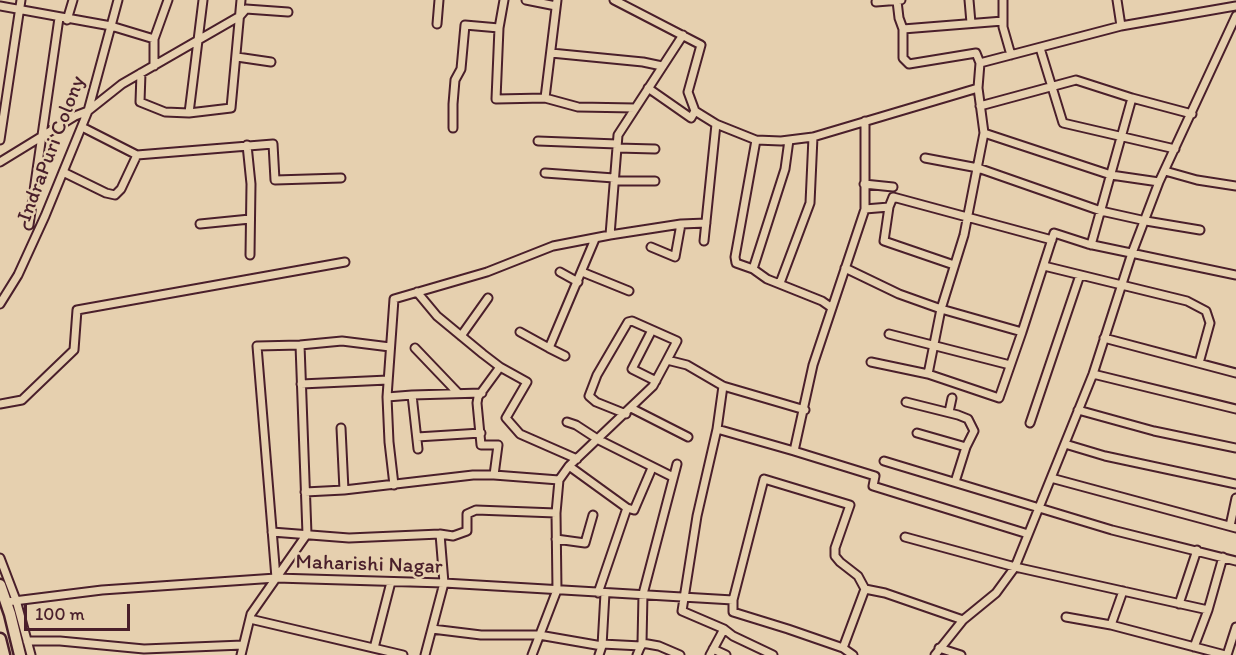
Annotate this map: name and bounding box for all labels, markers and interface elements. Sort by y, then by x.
street label: IndraPuri Colony [13,73,91,225]
street label: Maharishi Nagar [295,550,443,580]
scale bar [27,592,134,630]
text: 100 m [35,603,85,625]

